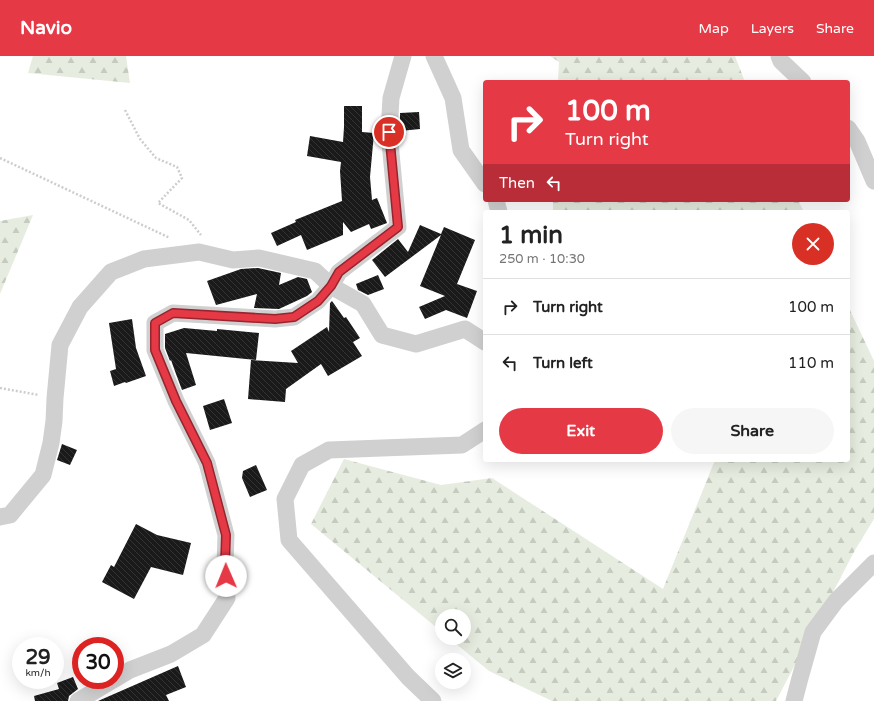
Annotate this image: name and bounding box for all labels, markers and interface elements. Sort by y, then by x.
text: Navio [20,17,72,39]
text: Map [699,20,729,37]
text: Layers [751,20,794,37]
text: Share [816,20,854,37]
text: 100 m [565,94,651,128]
icon: right [499,96,551,148]
pin [372,115,406,149]
icon: arrive [378,121,400,143]
text: Turn right [565,128,649,150]
icon: left [543,172,565,194]
text: Then [499,174,535,192]
text: 1 min [499,221,563,250]
button: close [792,223,834,265]
text: 250 m · 10:30 [499,251,585,267]
icon: right [499,296,521,318]
text: Turn right [533,298,603,316]
text: 100 m [788,298,834,316]
icon: left [499,352,521,374]
text: Turn left [533,354,593,372]
text: 110 m [788,354,834,372]
button: Exit [499,408,663,454]
button: Share [671,408,834,454]
position arrow [205,555,247,597]
map controls [435,609,471,689]
button: search [435,609,471,645]
speed limit sign: 30 [72,637,124,689]
text: 29 [25,646,51,670]
button: layers [435,653,471,689]
text: km/h [25,667,51,679]

